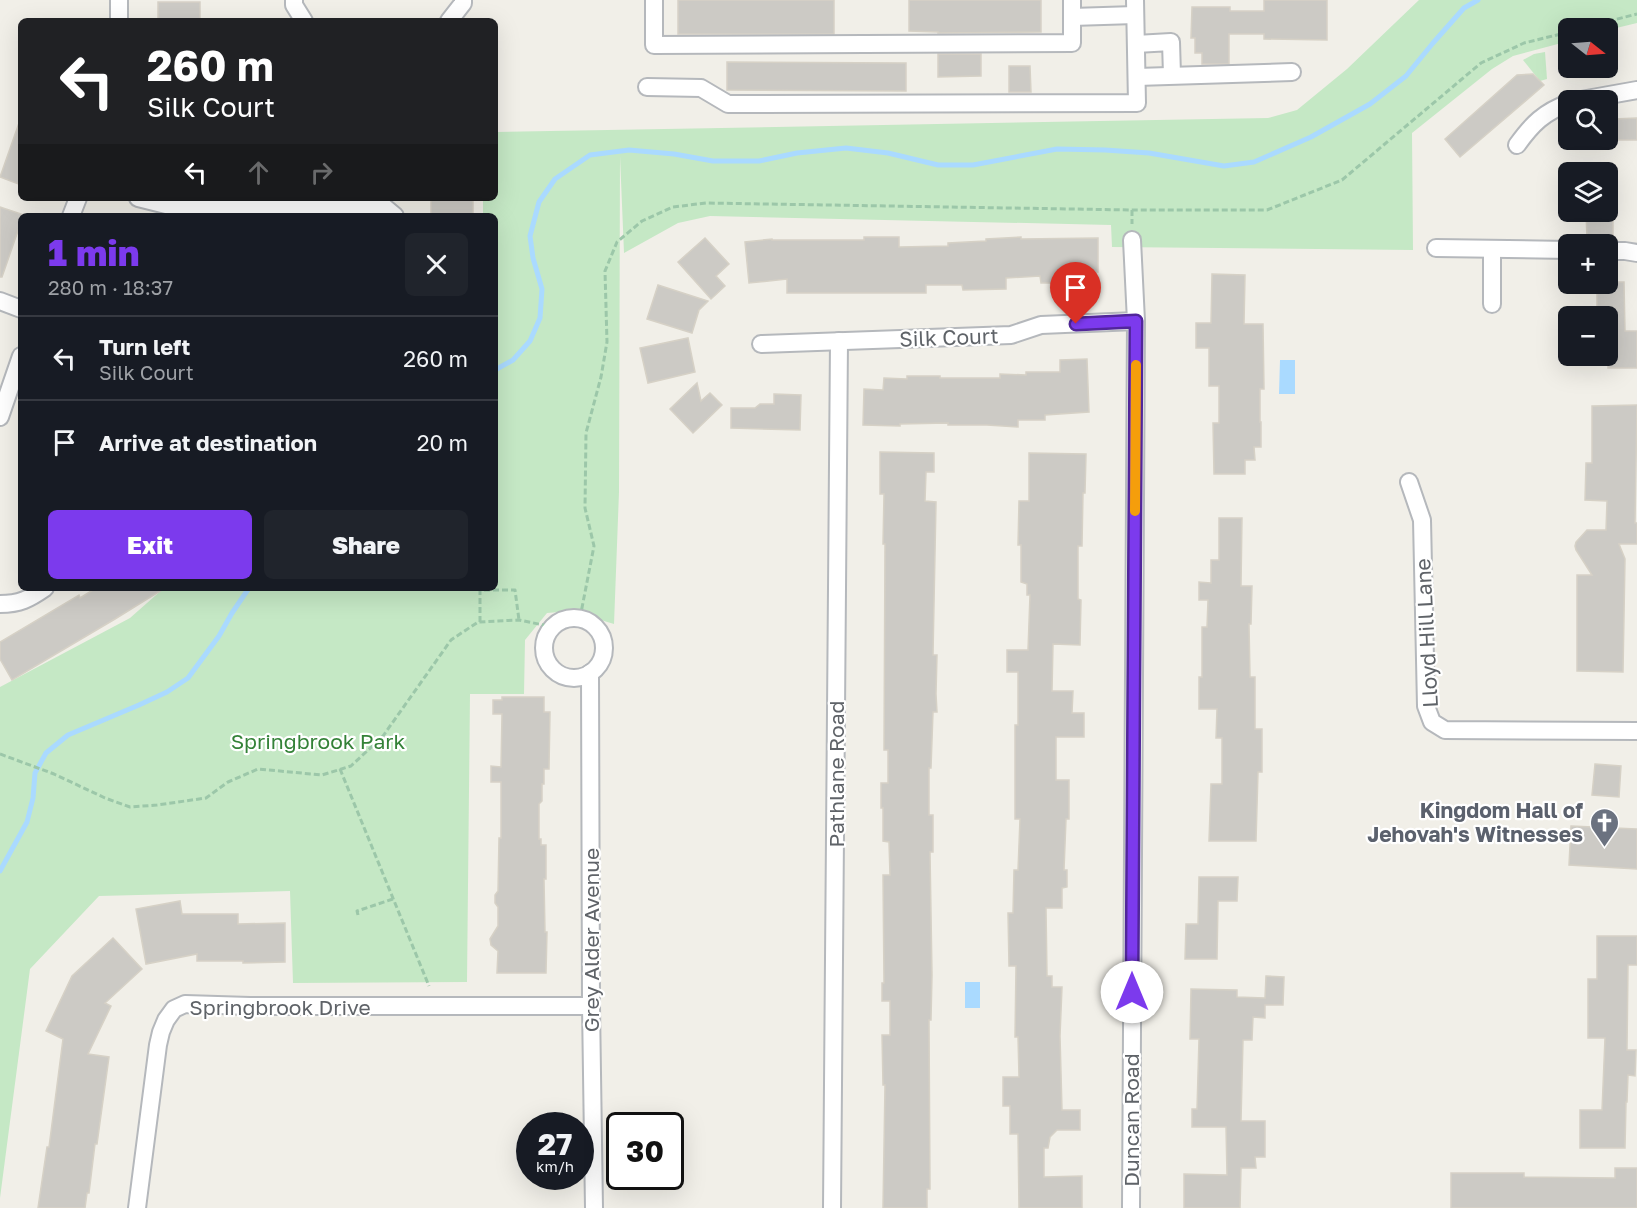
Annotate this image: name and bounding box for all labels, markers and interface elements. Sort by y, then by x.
north arrow [1558,18,1618,78]
map controls [1558,18,1618,366]
text: 260 m [147,40,274,90]
icon: left [48,42,126,120]
button: search [1558,90,1618,150]
text: Silk Court [147,91,275,123]
icon: left [179,156,212,189]
icon: ahead [242,156,275,189]
icon: right [305,156,338,189]
button: layers [1558,162,1618,222]
text: 1 min [48,231,139,274]
button: close [405,233,468,296]
button: + [1558,234,1618,294]
pin [1050,262,1101,324]
icon: arrive [1059,271,1092,304]
text: 280 m · 18:37 [48,275,173,299]
button: − [1558,306,1618,366]
street label: Silk Court [899,322,999,352]
text: Turn left [99,333,190,360]
icon: left [48,342,81,375]
text: 260 m [403,345,468,372]
text: Silk Court [99,360,194,384]
icon: arrive [48,426,81,459]
text: Arrive at destination [99,429,317,456]
text: 20 m [417,429,468,456]
button: Exit [48,510,252,579]
button: Share [264,510,468,579]
street label: Lloyd Hill Lane [1409,558,1443,708]
street label: Pathlane Road [823,701,849,847]
park label: Springbrook Park [231,728,405,754]
place label: Kingdom Hall of Jehovah's Witnesses [1367,797,1583,847]
church icon: Kingdom Hall of Jehovah's Witnesses [1588,806,1620,848]
street label: Grey Alder Avenue [578,848,604,1032]
position arrow [1100,960,1164,1024]
street label: Springbrook Drive [189,994,371,1020]
street label: Duncan Road [1118,1053,1144,1187]
speed limit sign: 30 [606,1112,684,1190]
text: 27 [538,1126,572,1162]
text: km/h [536,1157,574,1175]

